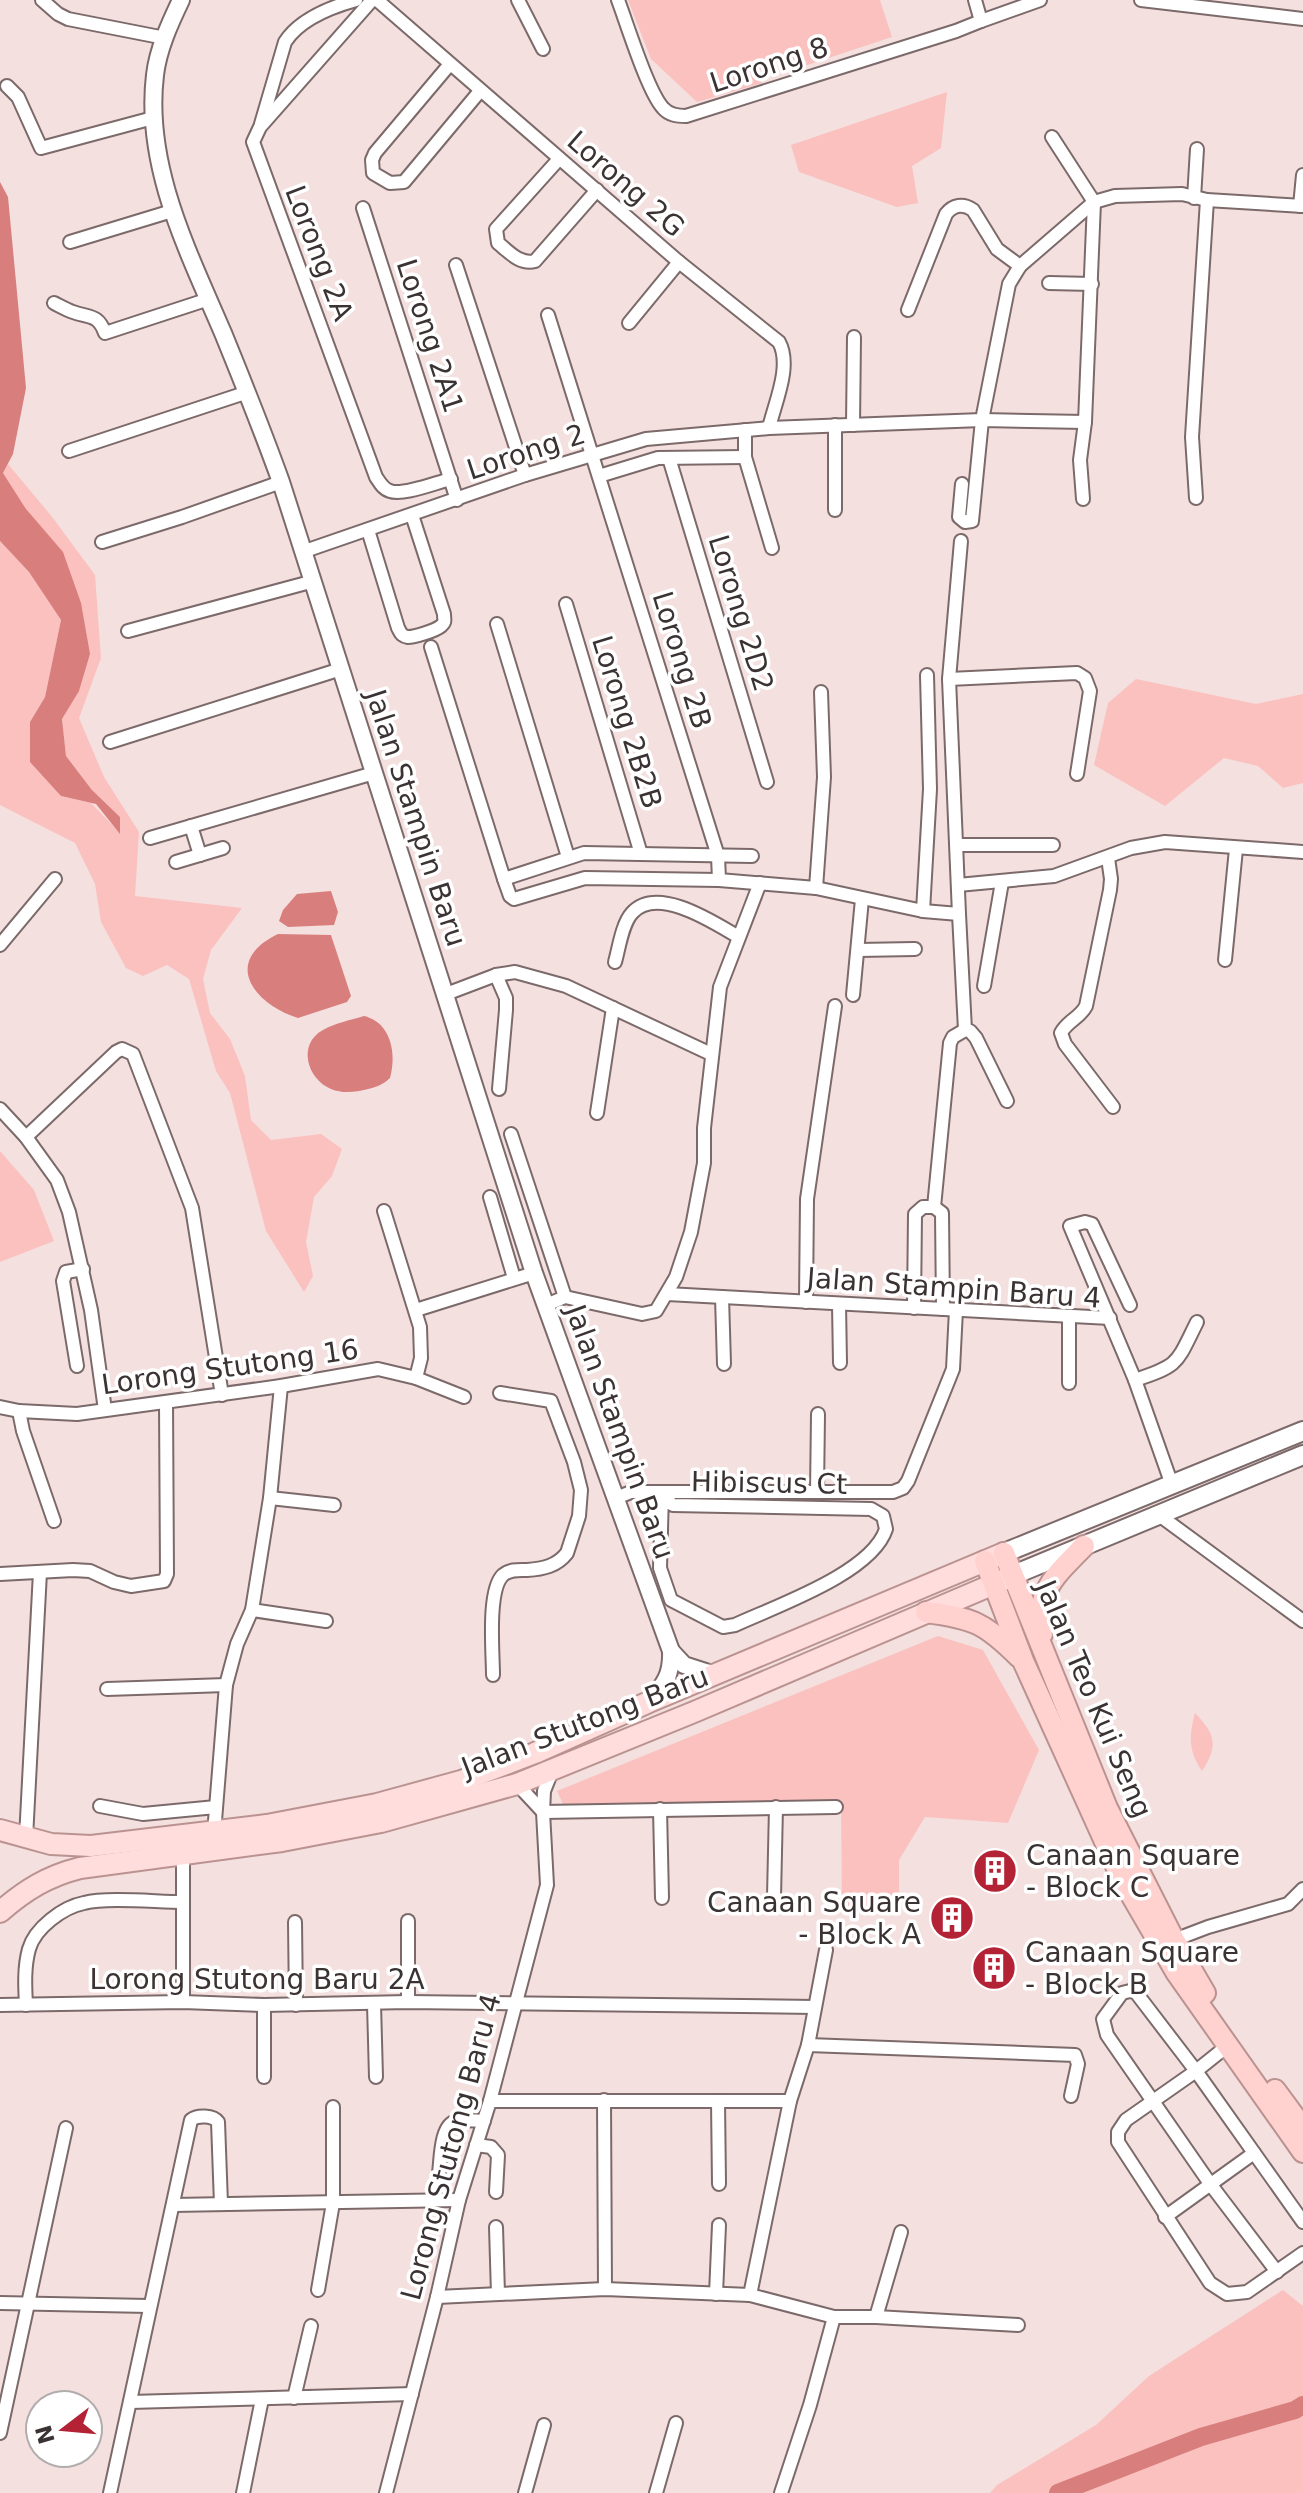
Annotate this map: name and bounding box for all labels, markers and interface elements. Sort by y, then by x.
street label: Lorong 8 [706,30,832,100]
street label: Lorong 2G [561,124,691,244]
street label: Lorong 2A [278,181,360,325]
street label: Lorong 2A1 [390,255,470,417]
street label: Lorong 2 [463,417,589,487]
street label: Lorong 2D2 [702,531,780,695]
street label: Lorong 2B [646,587,718,733]
street label: Lorong 2B2B [585,632,669,812]
street label: Jalan Stampin Baru [358,684,473,951]
street label: Jalan Stampin Baru 4 [804,1261,1102,1315]
street label: Jalan Stampin Baru [558,1299,681,1564]
street label: Lorong Stutong 16 [99,1333,361,1401]
street label: Hibiscus Ct [691,1465,847,1501]
street label: Jalan Teo Kui Seng [1028,1574,1159,1823]
street label: Jalan Stutong Baru [455,1660,713,1785]
place label: Canaan Square - Block C [1026,1839,1240,1904]
building icon: Canaan Square - Block C [971,1847,1019,1895]
place label: Canaan Square - Block A [707,1886,921,1951]
building icon: Canaan Square - Block A [928,1894,976,1942]
place label: Canaan Square - Block B [1025,1936,1239,2001]
building icon: Canaan Square - Block B [970,1944,1018,1992]
street label: Lorong Stutong Baru 2A [89,1963,425,1996]
street label: Lorong Stutong Baru 4 [394,1990,508,2304]
north arrow [24,2389,104,2469]
text: N [31,2422,60,2447]

